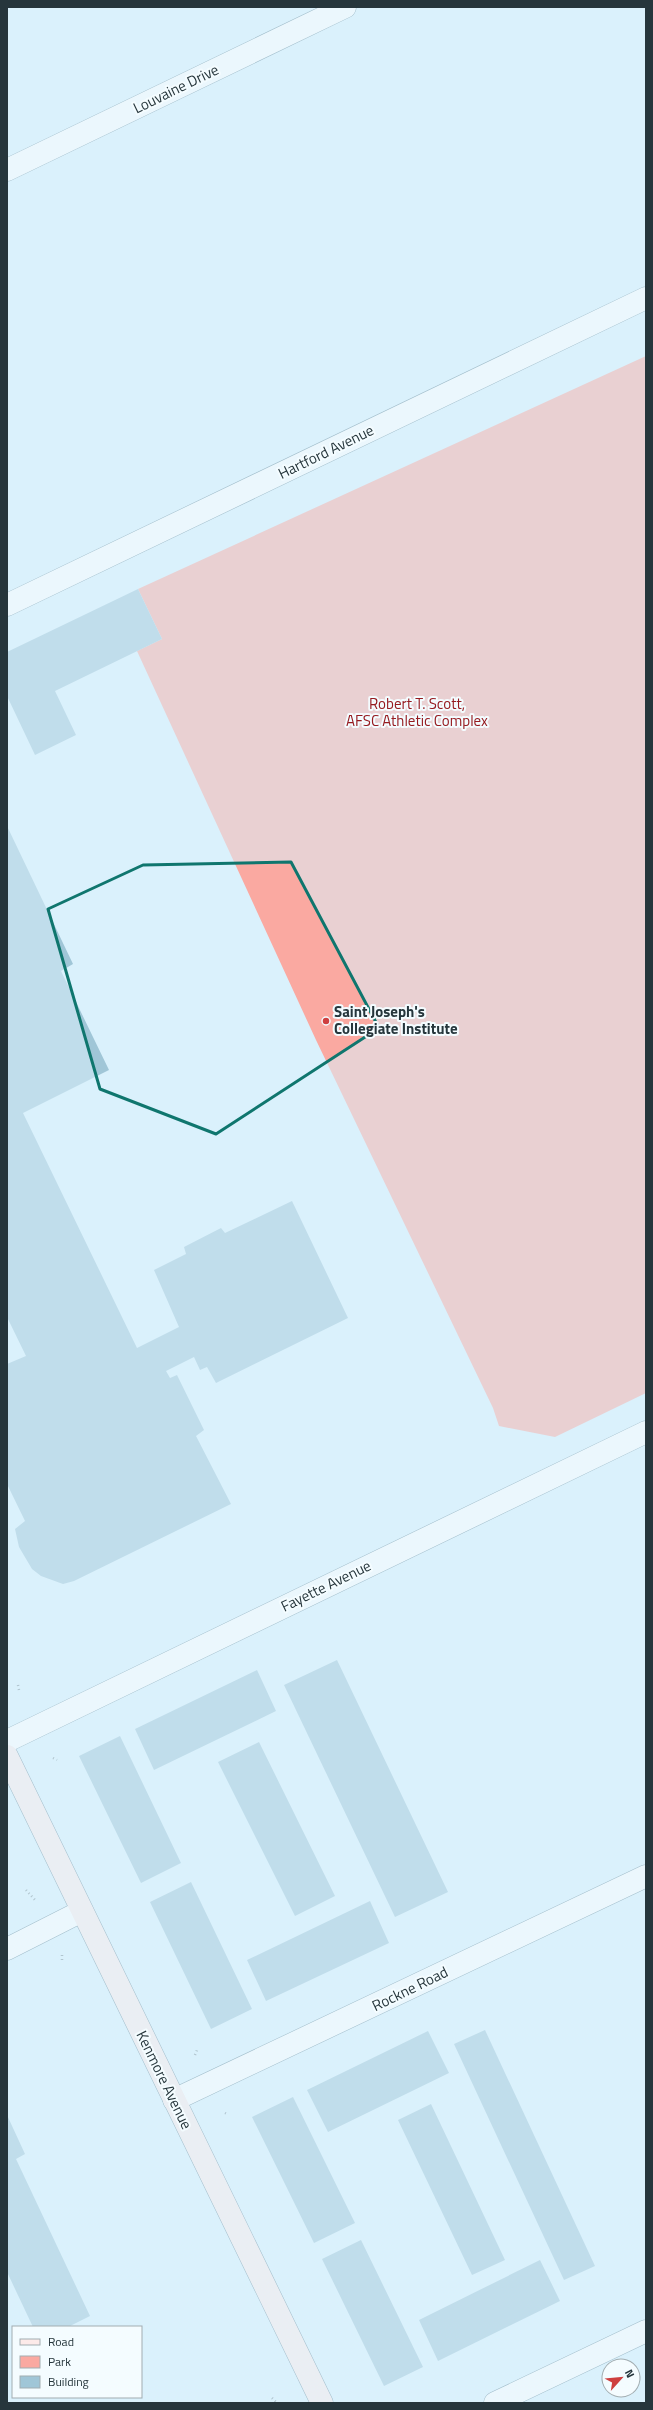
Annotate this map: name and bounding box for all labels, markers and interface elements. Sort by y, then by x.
street label: Louvaine Drive [129,58,222,119]
street label: Hartford Avenue [274,418,378,485]
park label: Robert T. Scott, AFSC Athletic Complex [346,692,488,732]
place label: Saint Joseph's Collegiate Institute [334,1000,458,1040]
marker: Saint Joseph's Collegiate Institute [321,1016,331,1026]
street label: Fayette Avenue [277,1554,375,1617]
street label: Rockne Road [368,1960,452,2017]
street label: Kenmore Avenue [131,2027,198,2133]
legend [12,2326,142,2398]
text: Road [48,2332,74,2351]
text: Park [48,2352,71,2371]
north arrow [601,2358,641,2398]
text: N [621,2366,639,2380]
text: Building [48,2372,89,2391]

